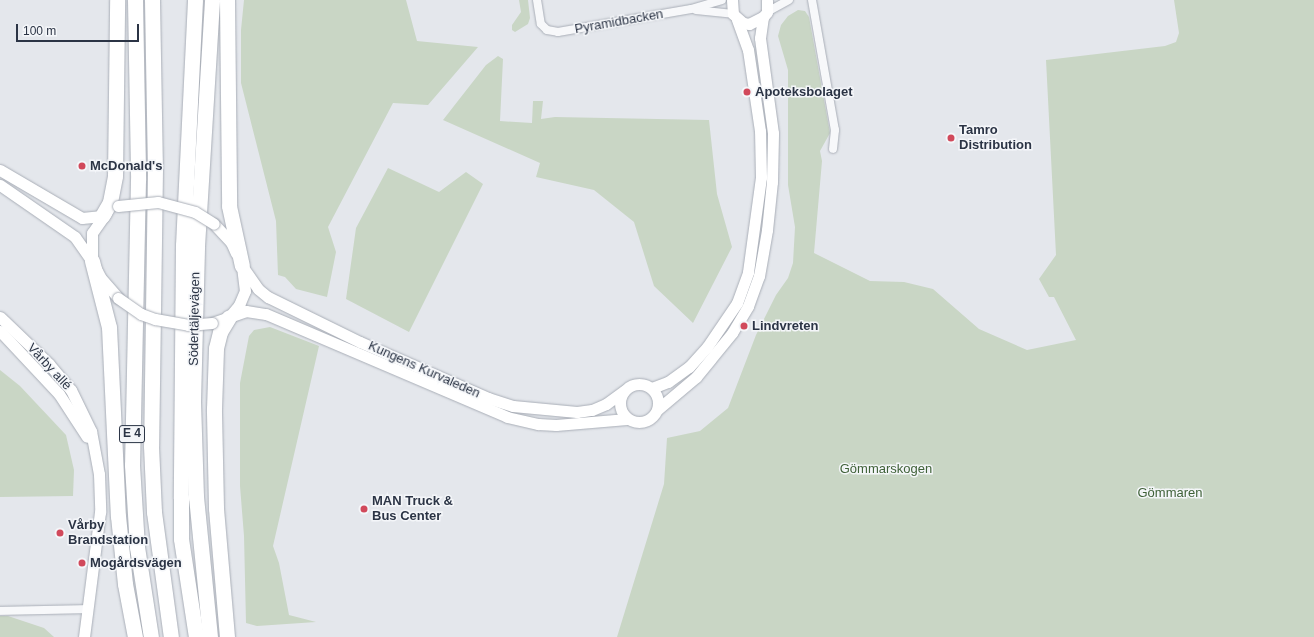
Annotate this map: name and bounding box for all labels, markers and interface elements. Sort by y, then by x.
street label: Pyramidbacken [574,7,664,37]
scale bar [18,16,141,42]
text: 100 m [23,24,56,38]
place label: Apoteksbolaget [755,84,853,100]
marker: Apoteksbolaget [742,87,752,97]
place label: Tamro Distribution [959,123,1032,154]
marker: Tamro Distribution [946,133,956,143]
place label: McDonald's [90,158,162,174]
marker: McDonald's [77,161,87,171]
street label: Södertäljevägen [186,272,204,366]
place label: Lindvreten [752,318,818,334]
marker: Lindvreten [739,321,749,331]
street label: Kungens Kurvaleden [366,338,482,402]
street label: Vårby allé [24,341,74,393]
road number: E 4 [118,424,146,444]
park label: Gömmarskogen [840,461,932,477]
park label: Gömmaren [1137,485,1203,501]
place label: MAN Truck & Bus Center [372,494,453,525]
marker: MAN Truck & Bus Center [359,504,369,514]
place label: Vårby Brandstation [68,518,148,549]
marker: Vårby Brandstation [55,528,65,538]
place label: Mogårdsvägen [90,555,182,571]
marker: Mogårdsvägen [77,558,87,568]

